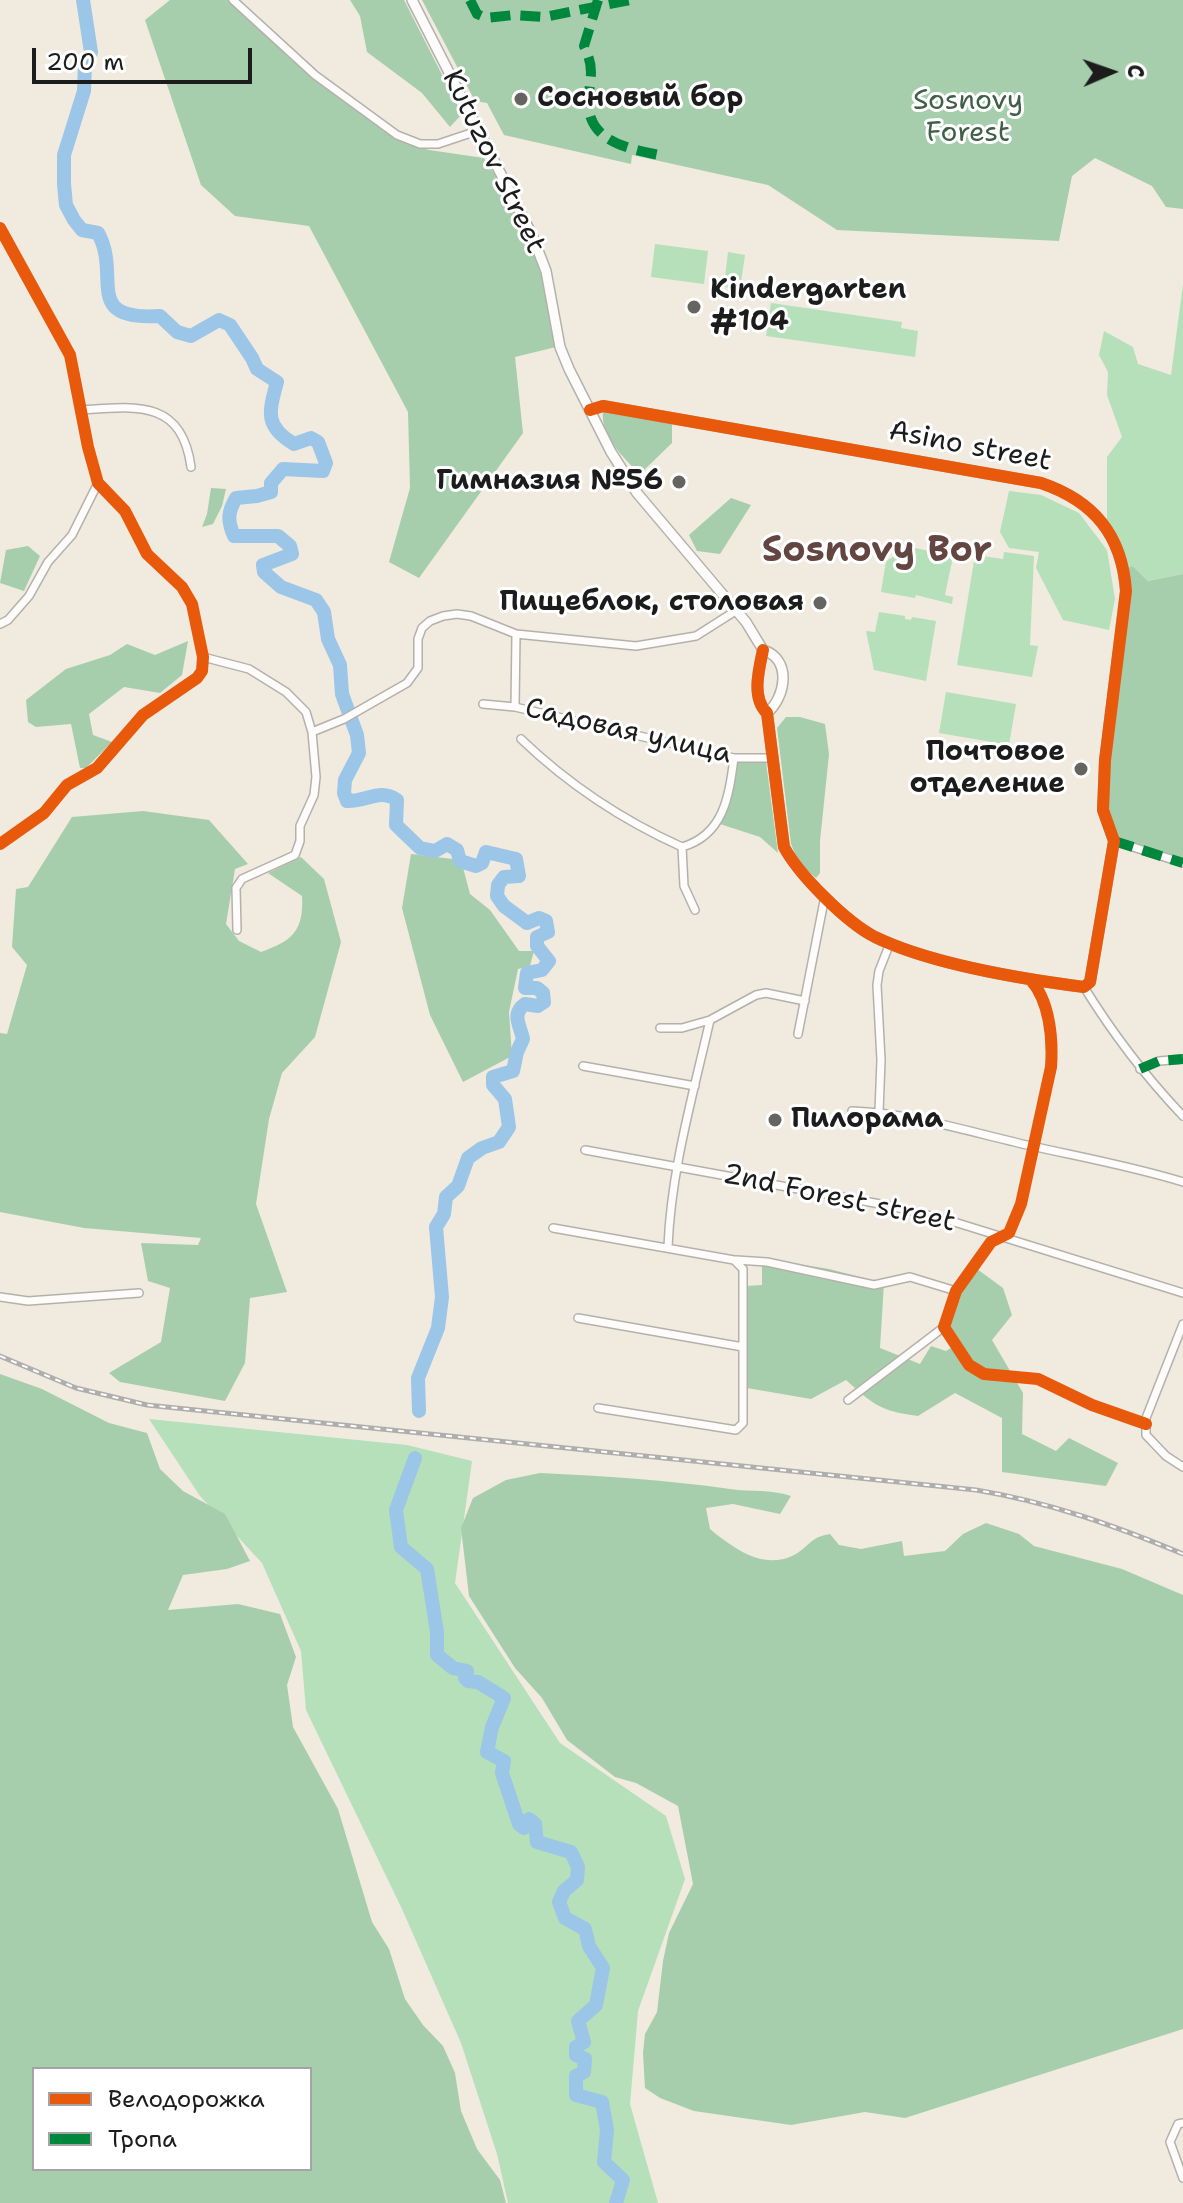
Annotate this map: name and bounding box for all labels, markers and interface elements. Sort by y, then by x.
scale bar [36,32,256,82]
north arrow [1071,32,1151,112]
text: 200 m [46,46,124,78]
text: С [1121,64,1150,78]
street label: Kutuzov Street [434,65,552,259]
place label: Сосновый бор [537,82,743,116]
park label: Sosnovy Forest [913,85,1023,151]
marker: Сосновый бор [512,90,530,108]
place label: Kindergarten #104 [710,274,906,340]
marker: Kindergarten #104 [685,298,703,316]
street label: Asino street [886,415,1054,479]
place label: Гимназия №56 [436,465,663,499]
marker: Гимназия №56 [670,473,688,491]
district label: Sosnovy Bor [762,530,992,574]
place label: Пищеблок, столовая [499,586,804,620]
marker: Пищеблок, столовая [811,594,829,612]
street label: Садовая улица [522,692,734,772]
place label: Почтовое отделение [910,736,1065,802]
marker: Почтовое отделение [1072,760,1090,778]
place label: Пилорама [791,1103,943,1137]
marker: Пилорама [766,1111,784,1129]
street label: 2nd Forest street [720,1158,958,1240]
legend [32,2067,312,2171]
text: Велодорожка [108,2083,265,2115]
text: Тропа [108,2123,177,2155]

